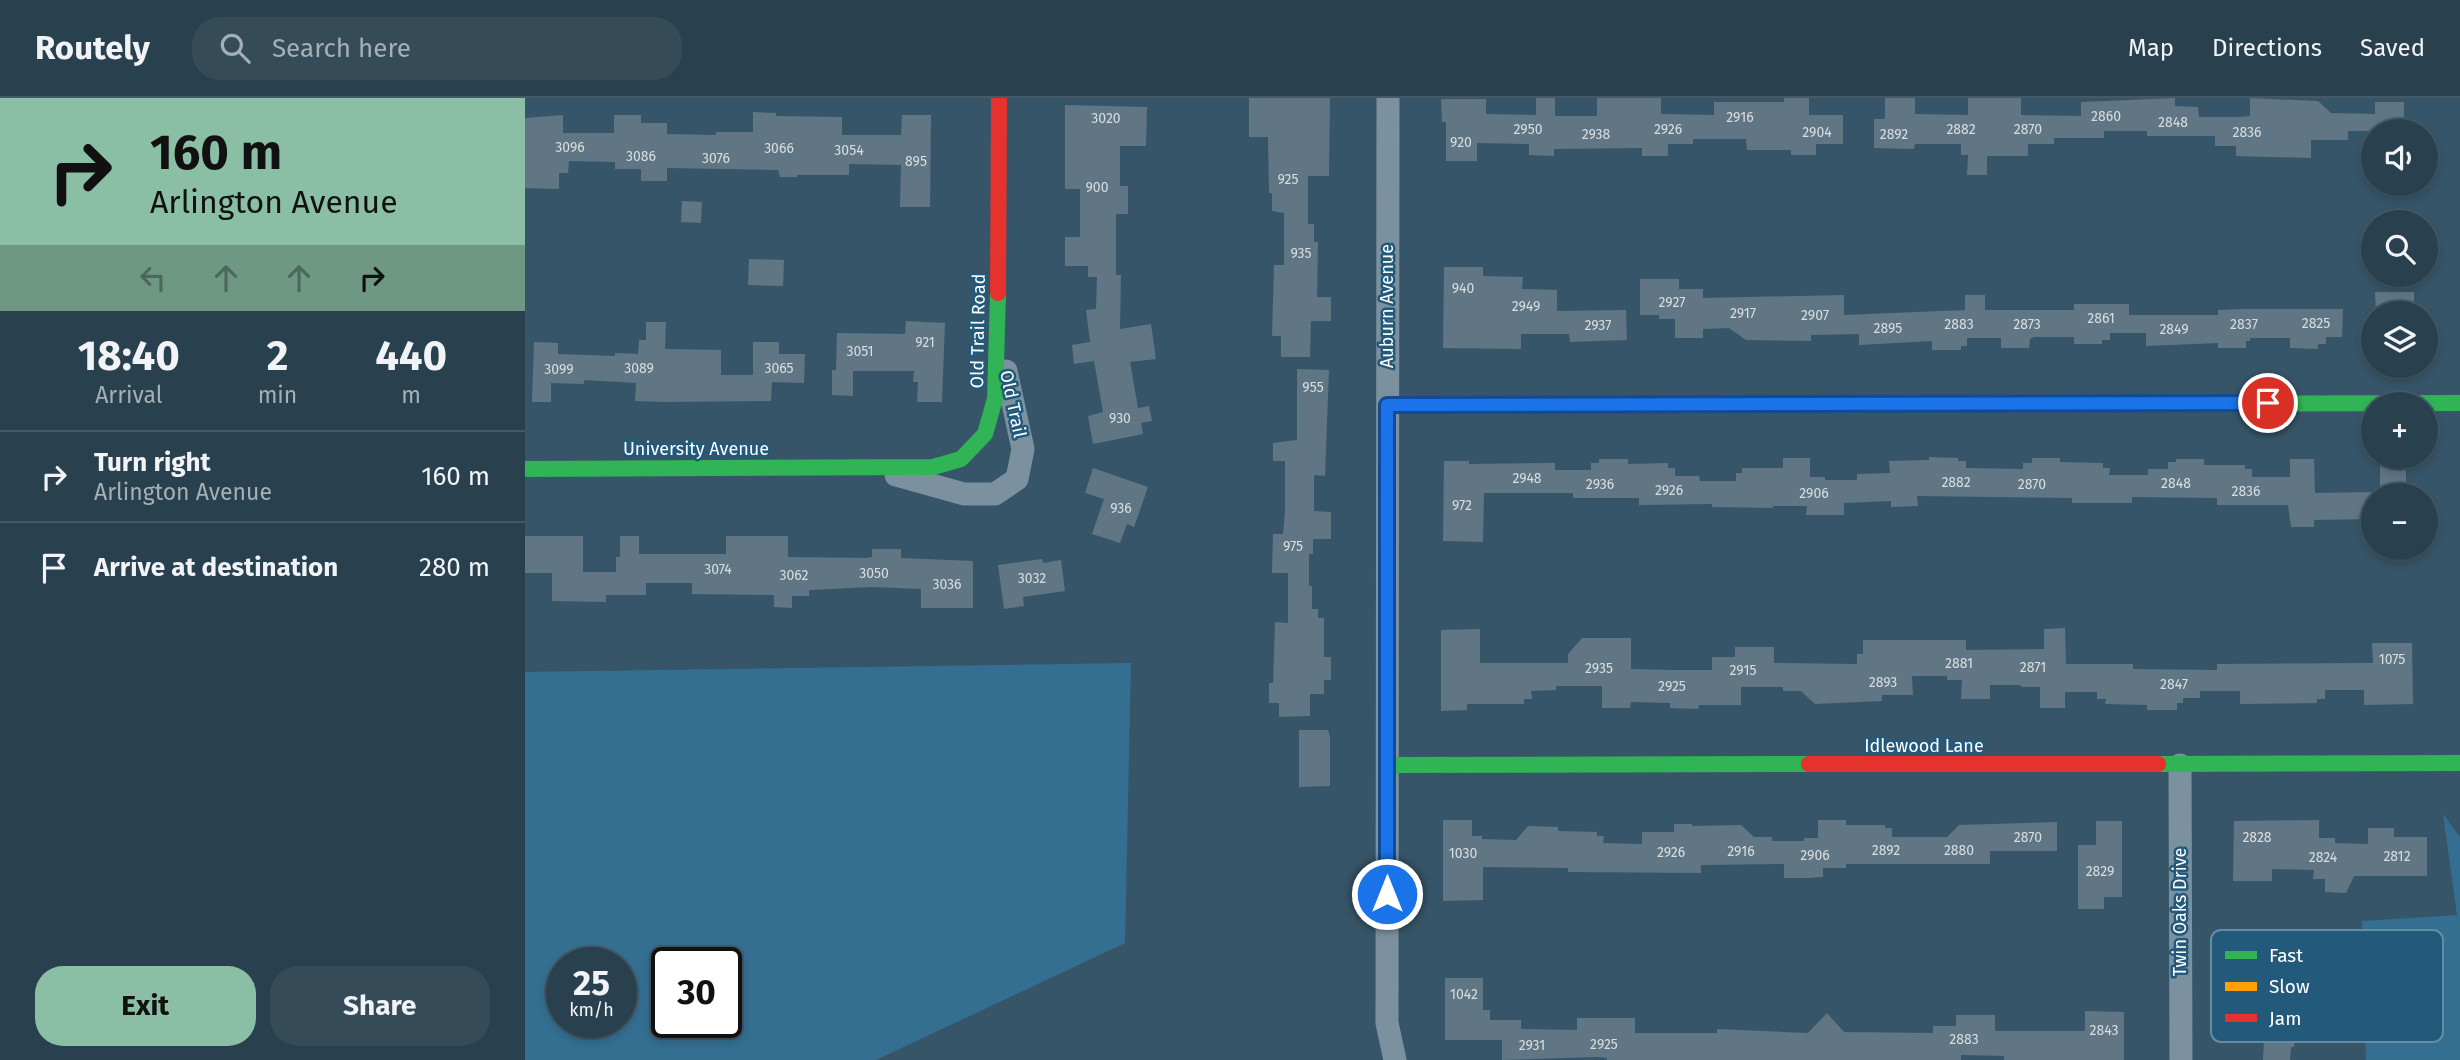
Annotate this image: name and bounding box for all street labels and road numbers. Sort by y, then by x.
street label: Auburn Avenue [1376,244,1398,368]
street label: Old Trail Road [966,273,990,389]
street label: Old Trail [995,368,1031,440]
street label: University Avenue [623,438,769,460]
street label: Idlewood Lane [1864,735,1984,757]
street label: Twin Oaks Drive [2169,848,2191,976]

